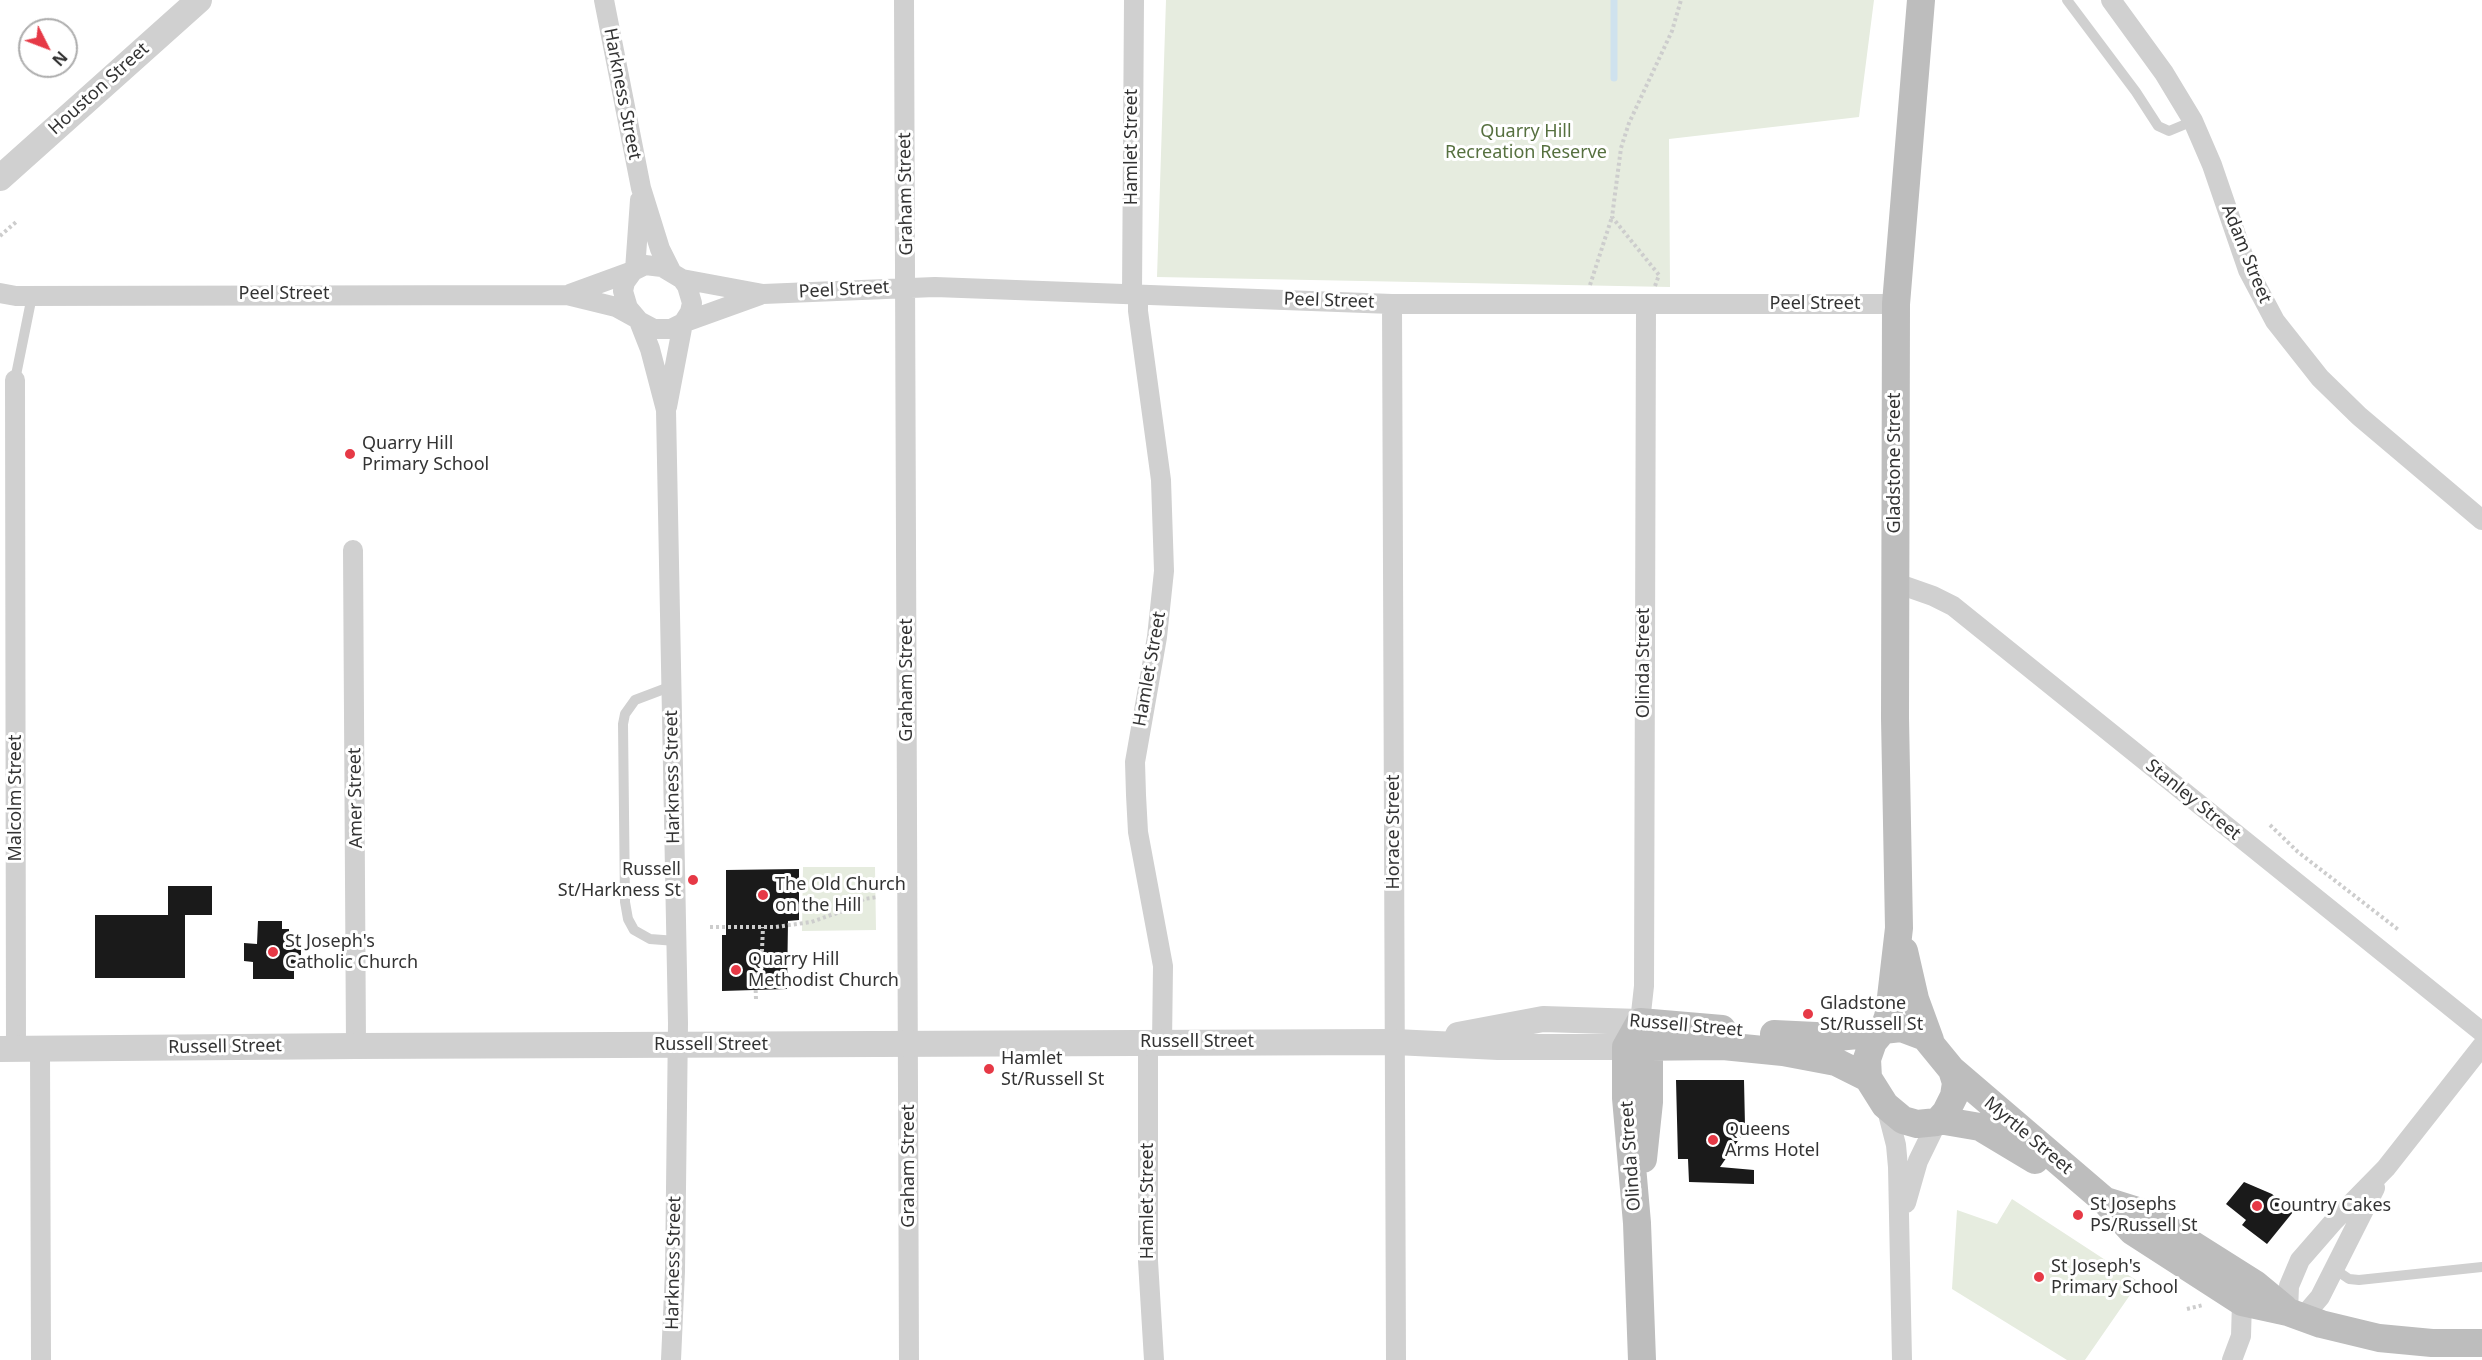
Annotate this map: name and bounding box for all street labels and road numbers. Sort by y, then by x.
street label: Harkness Street [599,26,645,162]
street label: Houston Street [44,38,154,140]
street label: Hamlet Street [1121,89,1143,205]
street label: Graham Street [894,132,918,256]
street label: Adam Street [2216,202,2276,306]
street label: Peel Street [798,277,890,303]
street label: Peel Street [239,283,329,305]
street label: Peel Street [1283,289,1375,313]
street label: Peel Street [1770,293,1860,315]
street label: Gladstone Street [1884,392,1906,534]
street label: Olinda Street [1633,608,1655,718]
street label: Hamlet Street [1129,610,1171,728]
street label: Graham Street [896,618,918,742]
street label: Harkness Street [661,710,685,844]
street label: Malcolm Street [5,734,27,862]
street label: Amer Street [344,747,368,849]
street label: Stanley Street [2141,755,2245,845]
street label: Horace Street [1383,774,1405,890]
street label: Russell Street [1628,1010,1744,1042]
street label: Russell Street [1140,1031,1254,1053]
street label: Russell Street [654,1034,768,1056]
street label: Russell Street [168,1035,282,1059]
street label: Myrtle Street [1979,1093,2077,1179]
street label: Olinda Street [1616,1100,1646,1212]
street label: Graham Street [898,1104,920,1228]
street label: Hamlet Street [1137,1143,1159,1259]
street label: Harkness Street [662,1196,686,1330]

